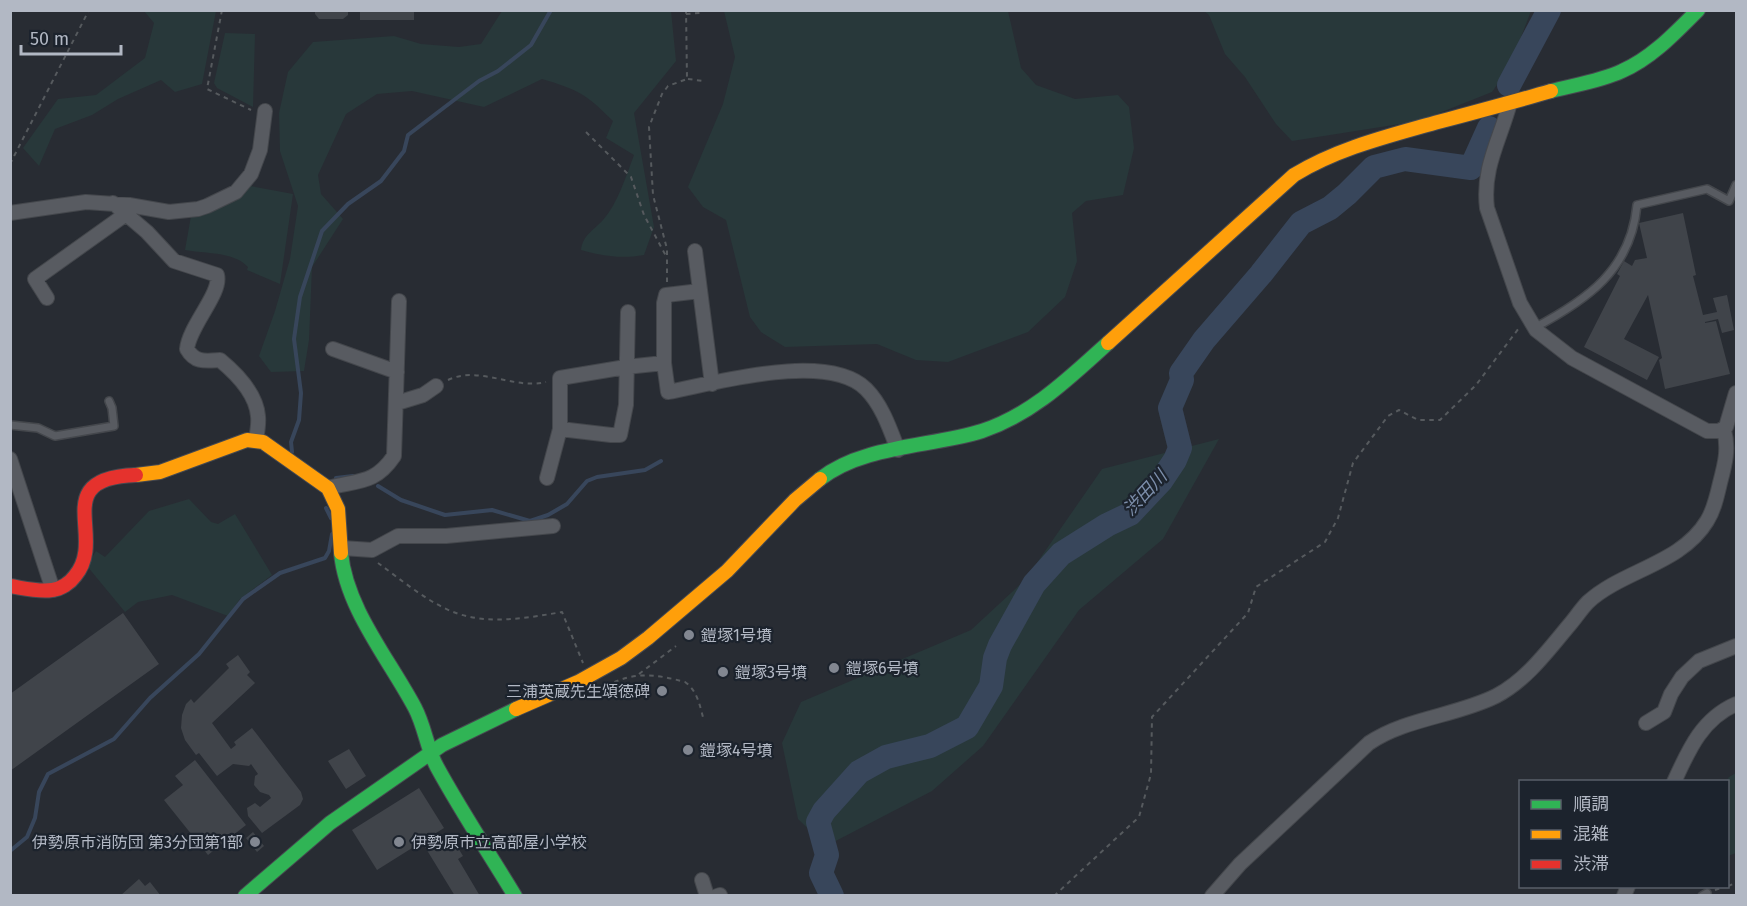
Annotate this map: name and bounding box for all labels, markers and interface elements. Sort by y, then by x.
scale bar [21,18,122,56]
text: 50 m [30,28,69,50]
water label: 渋田川 [1119,464,1173,520]
place label: 鎧塚1号墳 [701,626,772,645]
marker: 鎧塚1号墳 [682,628,696,642]
place label: 鎧塚6号墳 [846,659,919,678]
marker: 鎧塚6号墳 [827,661,841,675]
place label: 鎧塚3号墳 [735,663,807,682]
marker: 鎧塚3号墳 [716,665,730,679]
place label: 三浦英蔵先生頌徳碑 [506,682,650,701]
marker: 三浦英蔵先生頌徳碑 [655,684,669,698]
place label: 鎧塚4号墳 [700,741,773,760]
marker: 鎧塚4号墳 [681,743,695,757]
legend [1519,780,1729,888]
text: 順調 [1573,793,1609,815]
text: 混雑 [1573,823,1609,845]
place label: 伊勢原市消防団 第3分団第1部 [32,833,243,852]
place label: 伊勢原市立高部屋小学校 [411,833,587,852]
marker: 伊勢原市消防団 第3分団第1部 [248,835,262,849]
marker: 伊勢原市立高部屋小学校 [392,835,406,849]
text: 渋滞 [1573,853,1609,875]

